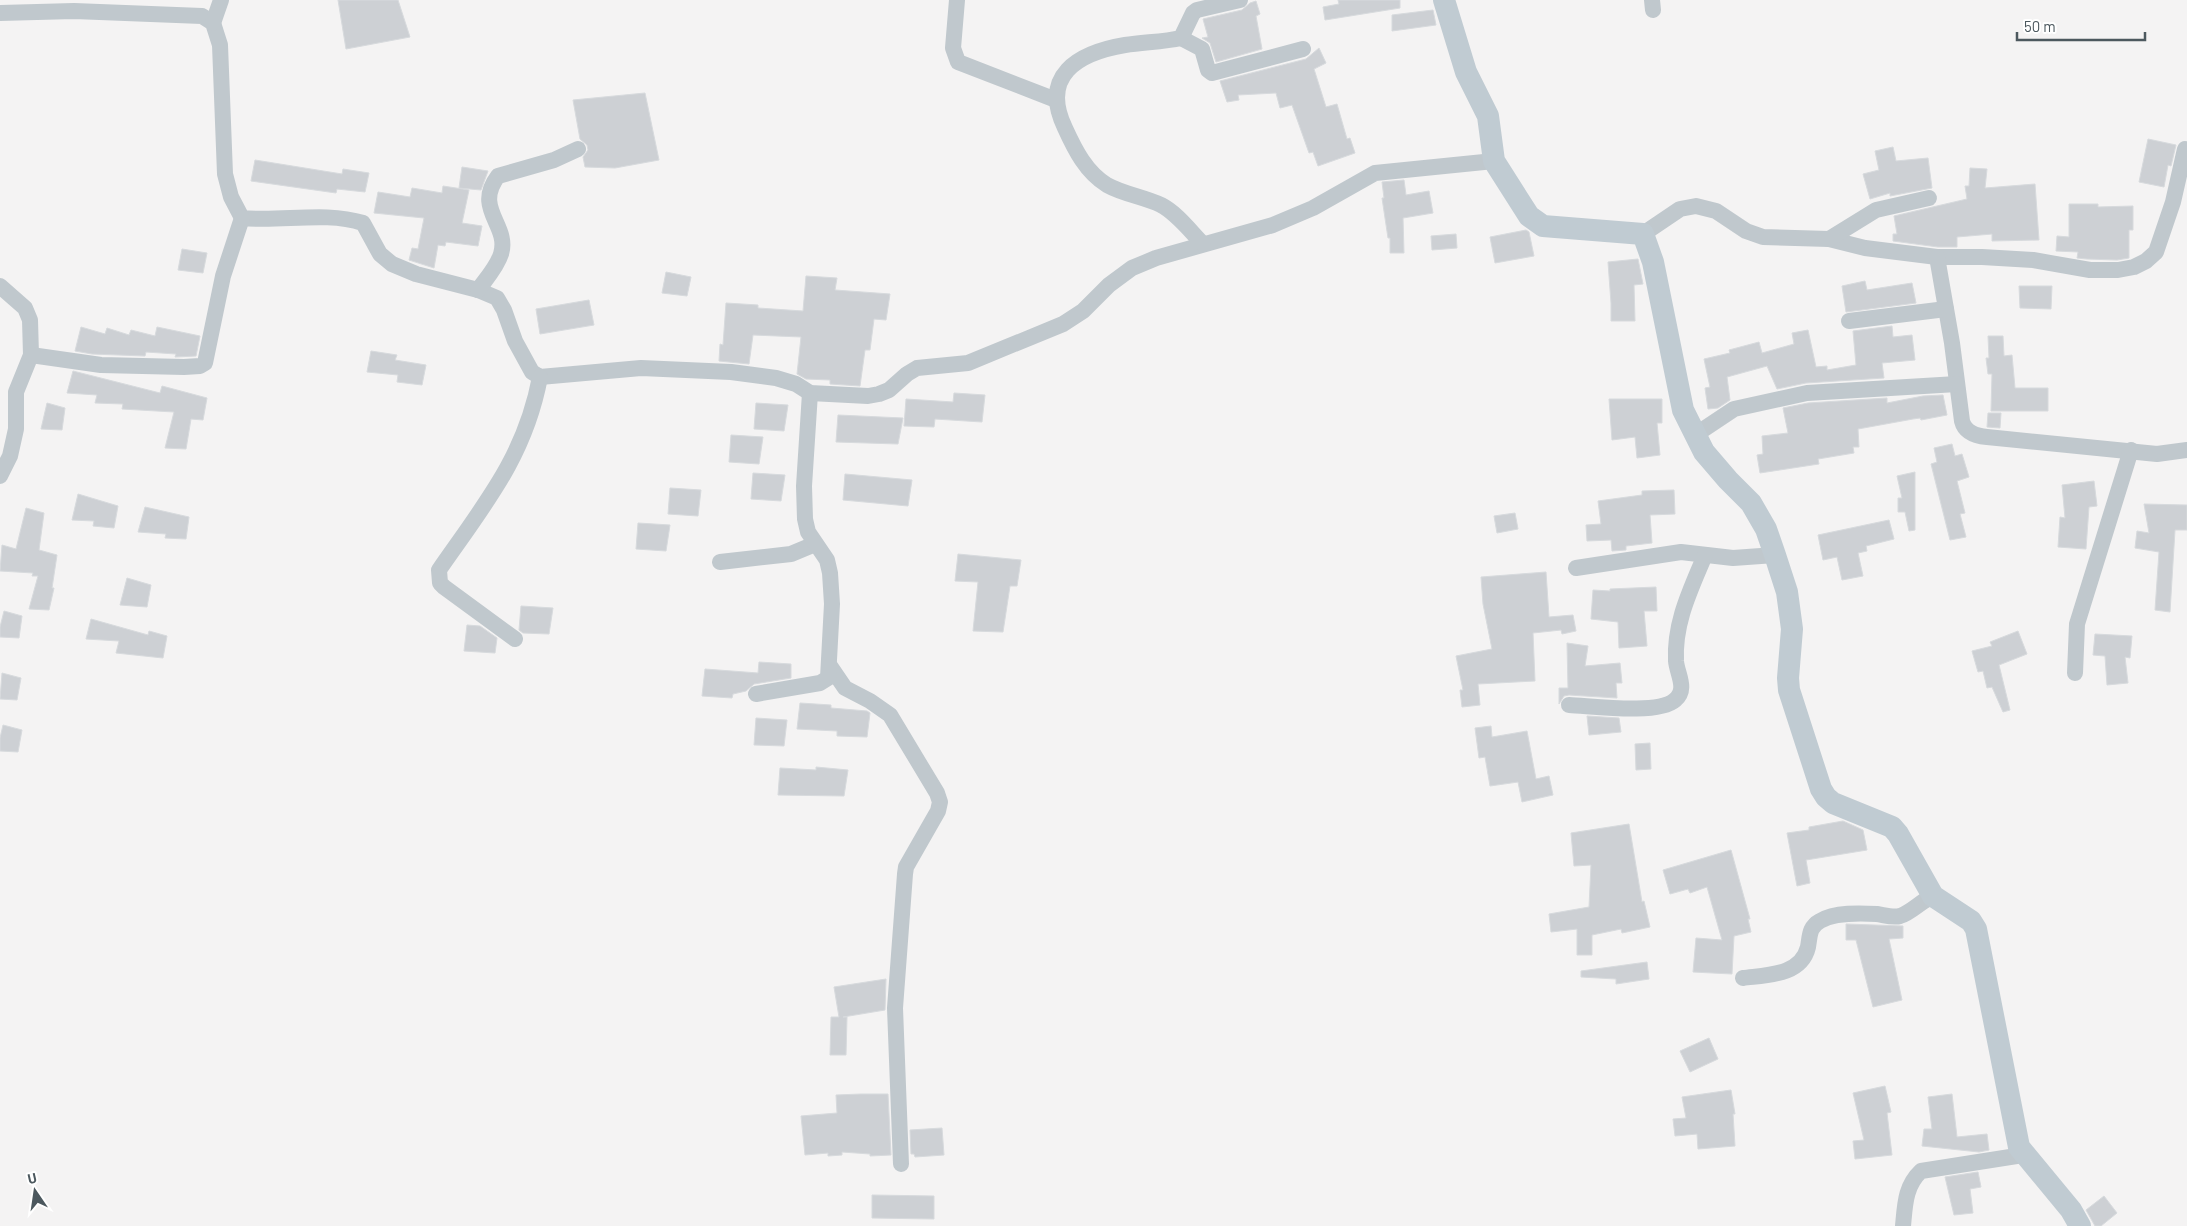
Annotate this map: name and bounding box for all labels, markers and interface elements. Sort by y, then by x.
scale bar [2017,10,2144,42]
text: 50 m [2024,17,2056,35]
north arrow [10,1166,60,1216]
text: U [26,1169,38,1187]

